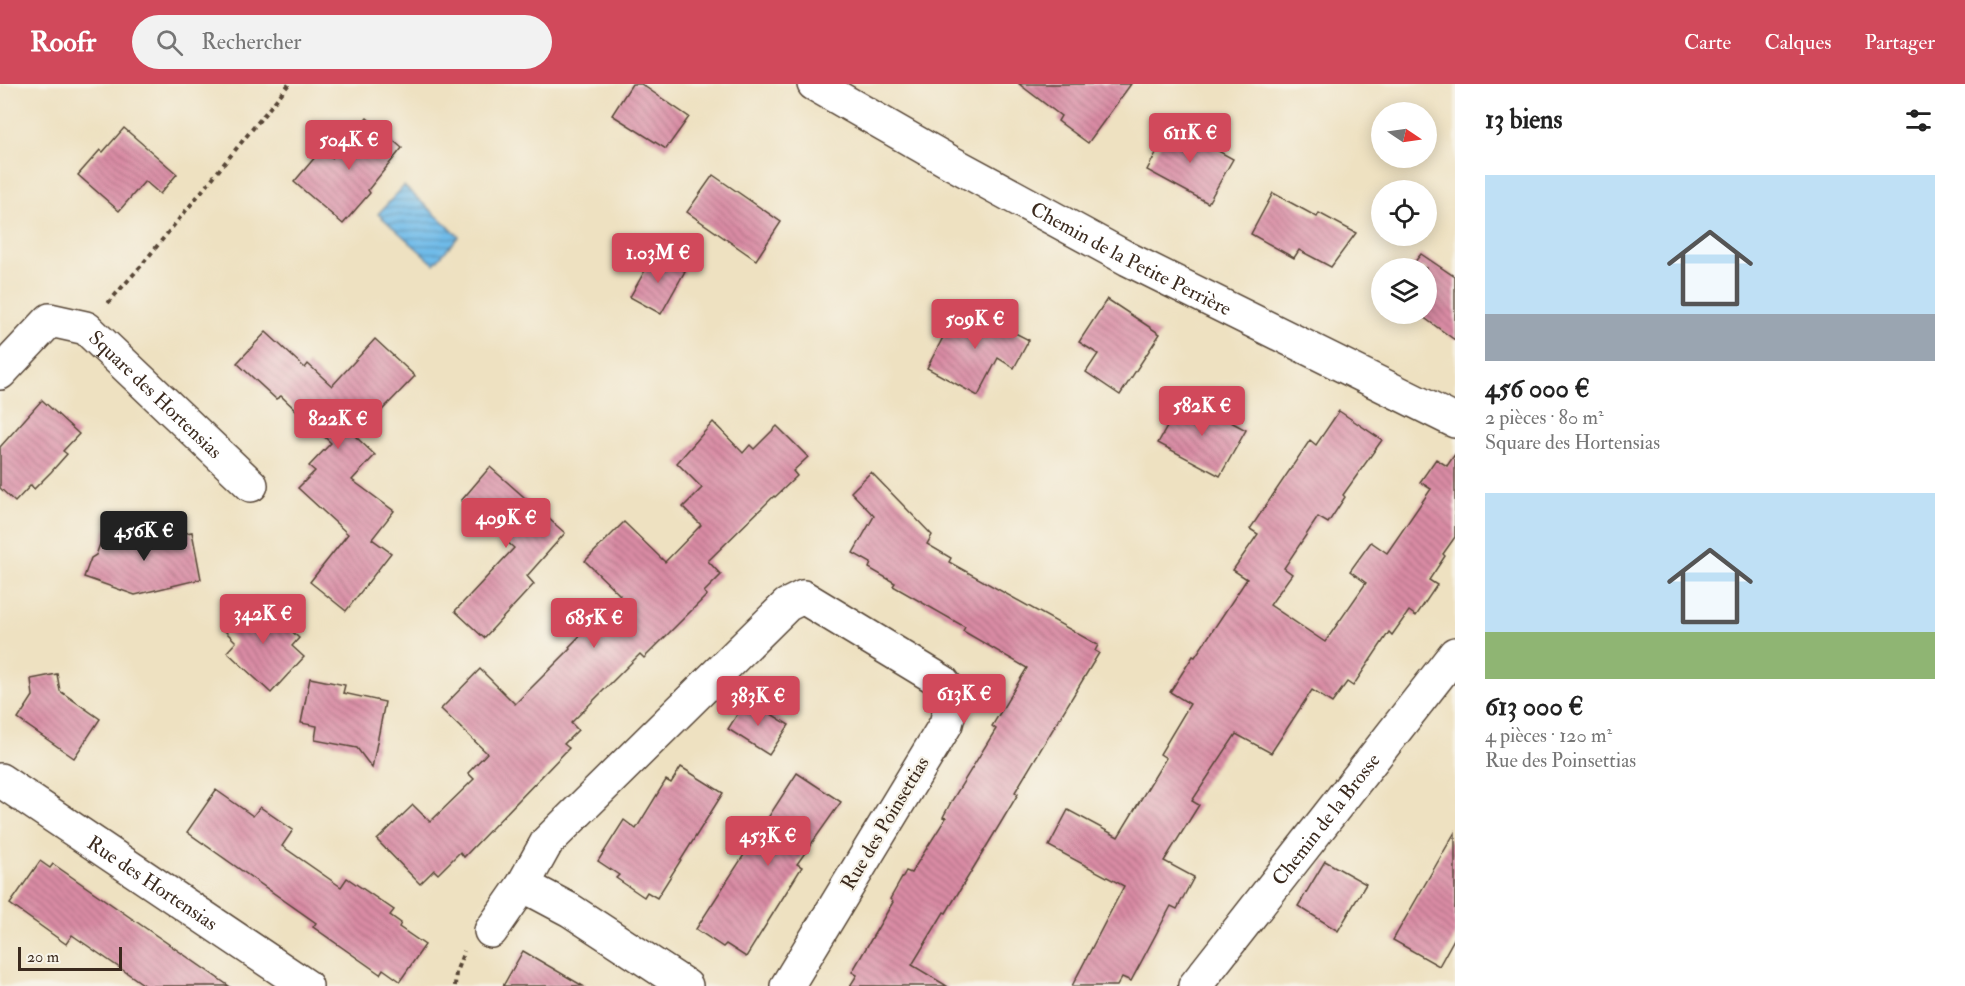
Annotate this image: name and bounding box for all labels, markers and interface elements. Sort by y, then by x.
search box [132,15,552,69]
text: Roofr [30,25,96,60]
icon: search [153,26,186,59]
text: Rechercher [201,28,302,56]
text: Carte [1684,29,1731,56]
text: Calques [1764,29,1831,56]
text: Partager [1864,29,1935,56]
north arrow [1371,102,1437,168]
map controls [1371,102,1437,324]
text: 13 biens [1485,104,1562,136]
icon: filters [1902,104,1935,137]
pin: 611K € [1141,113,1239,164]
pin: 504K € [300,120,398,171]
text: 611K € [1163,120,1217,145]
text: 504K € [319,127,379,152]
button: locate [1371,180,1437,246]
street label: Chemin de la Petite Perrière [1026,196,1236,321]
icon: home [1656,214,1764,322]
pin: 1.03M € [603,233,713,284]
text: 1.03M € [626,240,690,265]
button: layers [1371,258,1437,324]
pin: 509K € [926,299,1024,350]
text: 509K € [945,306,1005,331]
street label: Square des Hortensias [84,325,228,464]
text: 456 000 € [1485,373,1590,405]
pin: 582K € [1153,386,1251,437]
text: 582K € [1173,393,1231,418]
pin: 822K € [289,399,387,450]
text: 2 pièces · 80 m² [1485,405,1604,430]
text: 822K € [308,406,368,431]
text: Square des Hortensias [1485,430,1660,455]
pin: 409K € [457,498,555,549]
text: 409K € [475,505,537,530]
pin: 456K € [95,511,193,562]
text: 456K € [114,518,174,543]
icon: home [1656,532,1764,640]
pin: 342K € [214,594,312,645]
pin: 685K € [545,598,643,649]
text: 342K € [234,601,292,626]
text: 685K € [565,605,623,630]
pin: 613K € [915,674,1013,725]
pin: 383K € [709,676,807,727]
text: 613K € [937,681,991,706]
text: 383K € [731,683,785,708]
text: 613 000 € [1485,691,1583,723]
text: 4 pièces · 120 m² [1485,723,1612,748]
street label: Chemin de la Brosse [1266,748,1385,890]
text: Rue des Poinsettias [1485,748,1636,773]
street label: Rue des Poinsettias [835,752,935,894]
pin: 453K € [719,816,817,867]
text: 453K € [739,823,797,848]
street label: Rue des Hortensias [83,830,223,936]
scale bar [18,944,122,972]
text: 20 m [27,947,59,967]

